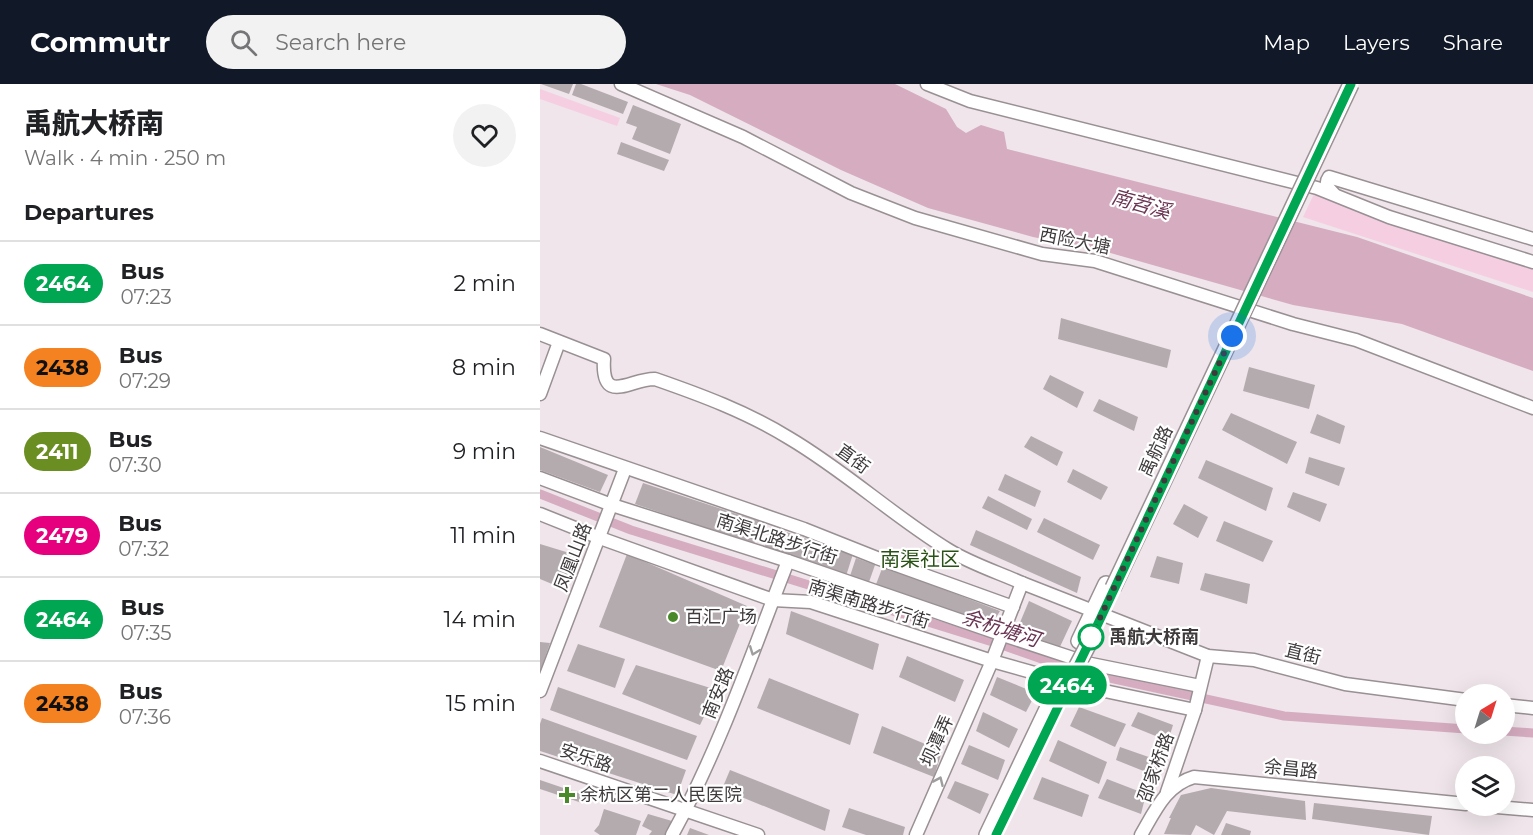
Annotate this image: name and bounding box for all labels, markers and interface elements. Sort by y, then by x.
search box [206,15,626,69]
text: Commutr [30,25,170,59]
icon: search [227,26,260,59]
text: Search here [275,29,406,56]
text: Map [1263,30,1310,55]
text: Layers [1343,30,1410,55]
text: Share [1443,30,1503,55]
button: heart [453,104,516,167]
text: 禹航大桥南 [24,106,164,140]
text: Walk · 4 min · 250 m [24,146,226,170]
water label: 南苕溪 [1109,184,1175,224]
text: Departures [24,199,154,226]
street label: 西险大塘 [1038,223,1112,259]
text: Bus [121,258,164,285]
text: 2 min [454,270,516,297]
text: 2464 [36,271,91,296]
text: 07:23 [121,285,172,309]
your location [1217,321,1247,351]
text: Bus [119,342,162,369]
text: 8 min [452,354,516,381]
text: 2438 [36,355,89,380]
text: 07:29 [119,369,171,393]
street label: 禹航路 [1135,422,1177,480]
text: Bus [109,426,152,453]
text: 9 min [453,438,516,465]
text: 2411 [36,439,79,464]
street label: 直街 [832,440,874,478]
text: 07:30 [109,453,162,477]
street label: 南渠北路步行街 [714,509,840,569]
text: Bus [118,510,162,537]
street label: 凤凰山路 [550,519,596,595]
text: 11 min [450,522,516,549]
text: 2479 [36,523,88,548]
text: 07:32 [118,537,169,561]
district label: 南渠社区 [880,547,960,571]
street label: 南渠南路步行街 [806,575,932,633]
text: Bus [121,594,164,621]
water label: 余杭塘河 [959,604,1047,653]
text: 14 min [444,606,516,633]
place label: 百汇广场 [685,606,757,628]
text: 2464 [36,607,91,632]
marker: 百汇广场 [666,610,680,624]
text: 07:35 [121,621,172,645]
marker: 禹航大桥南 [1078,624,1104,650]
place label: 禹航大桥南 [1109,626,1199,648]
street label: 直街 [1283,639,1323,669]
one-way arrow [748,645,761,656]
street label: 南安路 [698,664,738,722]
line badge: 2464 [1025,666,1109,704]
text: 2464 [1040,673,1094,698]
text: Bus [119,678,162,705]
north arrow [1455,684,1515,744]
map controls [1455,684,1515,816]
text: 15 min [446,690,516,717]
text: 2438 [36,691,89,716]
text: 07:36 [119,705,171,729]
street label: 坝潭弄 [916,712,958,770]
street label: 邵家桥路 [1133,729,1179,805]
street label: 安乐路 [557,739,615,777]
street label: 余昌路 [1263,755,1319,783]
button: layers [1455,756,1515,816]
one-way arrow [932,777,944,788]
place label: 余杭区第二人民医院 [580,784,742,806]
marker: 余杭区第二人民医院 [558,786,576,804]

